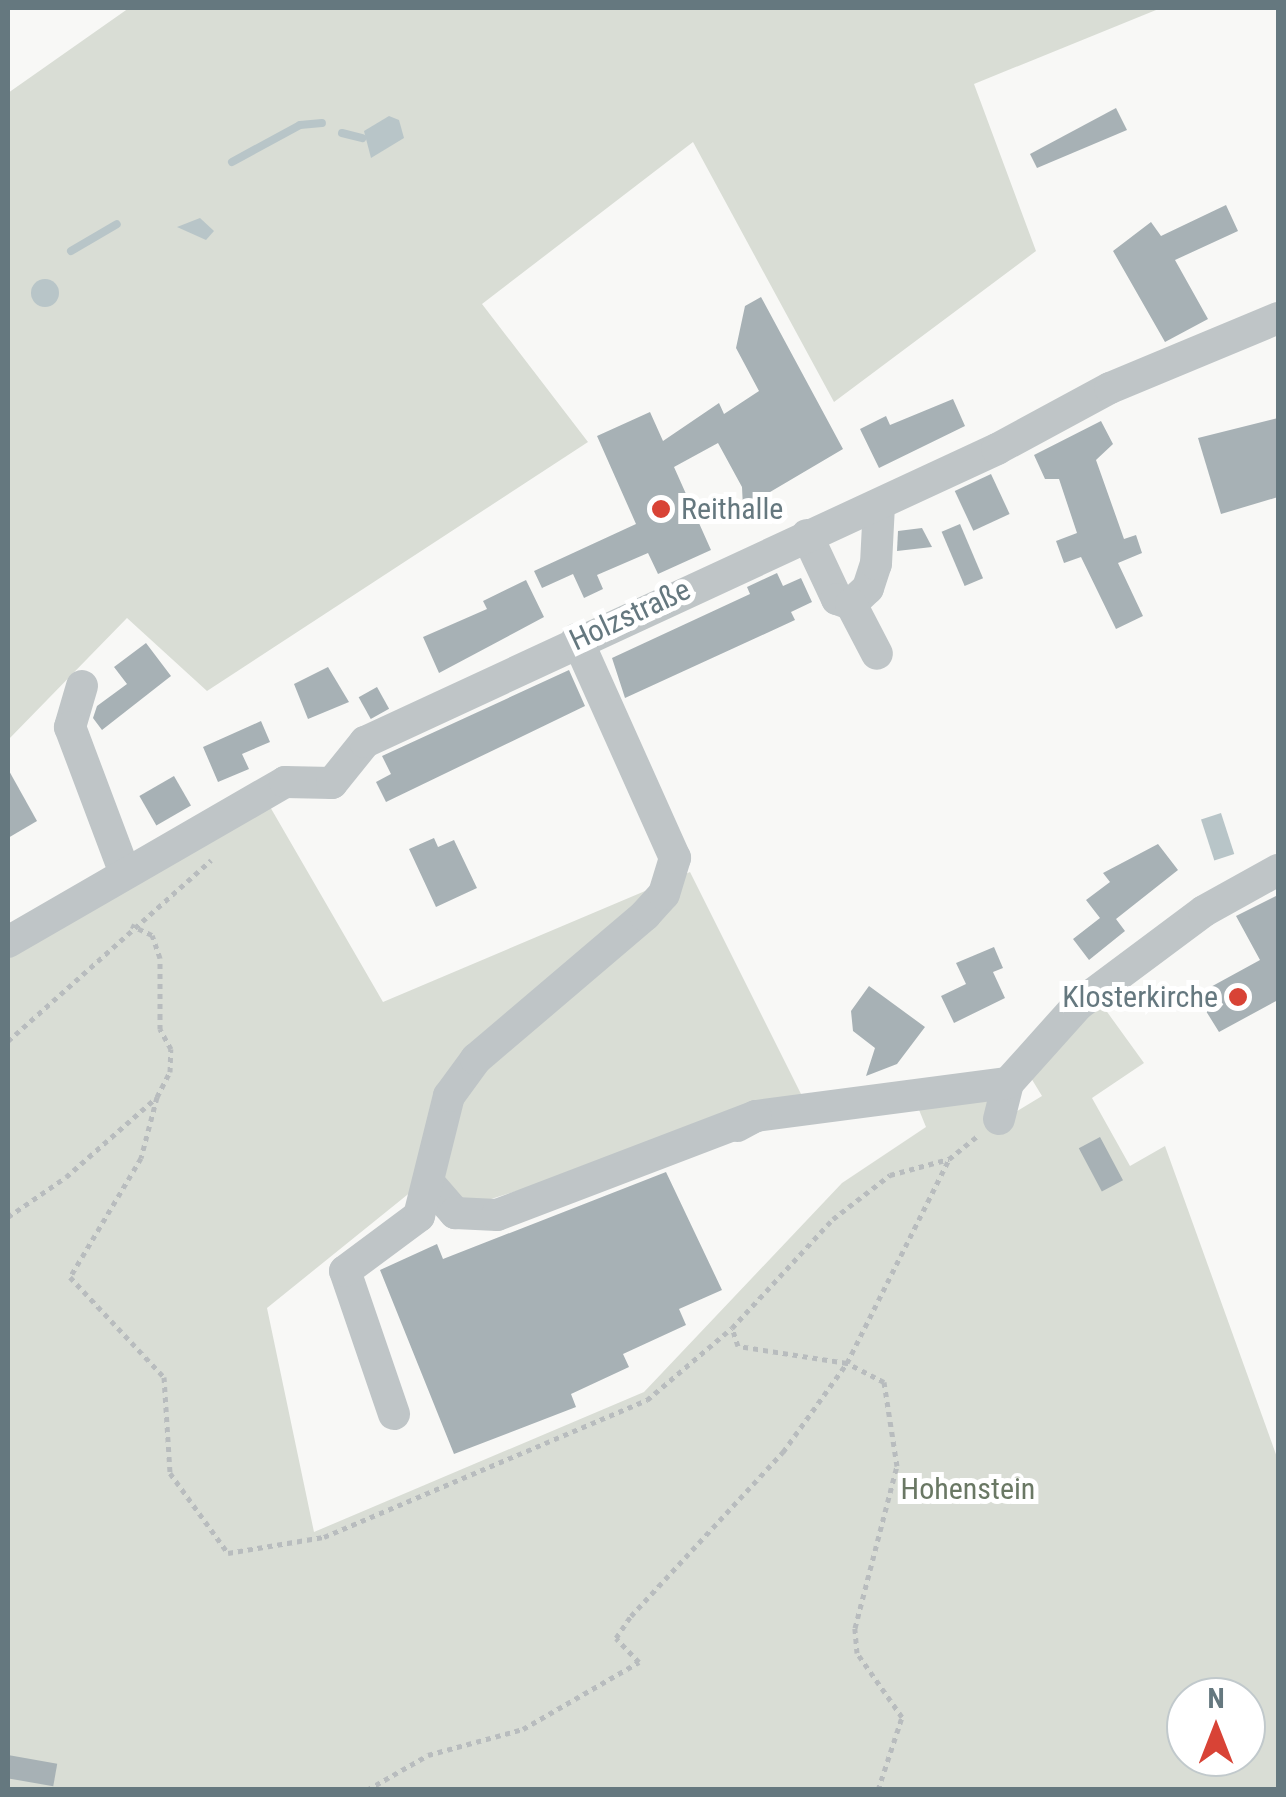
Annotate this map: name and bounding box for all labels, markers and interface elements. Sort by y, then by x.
place label: Reithalle [681,491,783,527]
marker: Reithalle [650,498,672,520]
street label: Holzstraße [564,571,696,659]
place label: Klosterkirche [1062,979,1218,1015]
marker: Klosterkirche [1227,986,1249,1008]
park label: Hohenstein [901,1471,1035,1507]
north arrow [1166,1677,1266,1777]
text: N [1207,1682,1225,1715]

